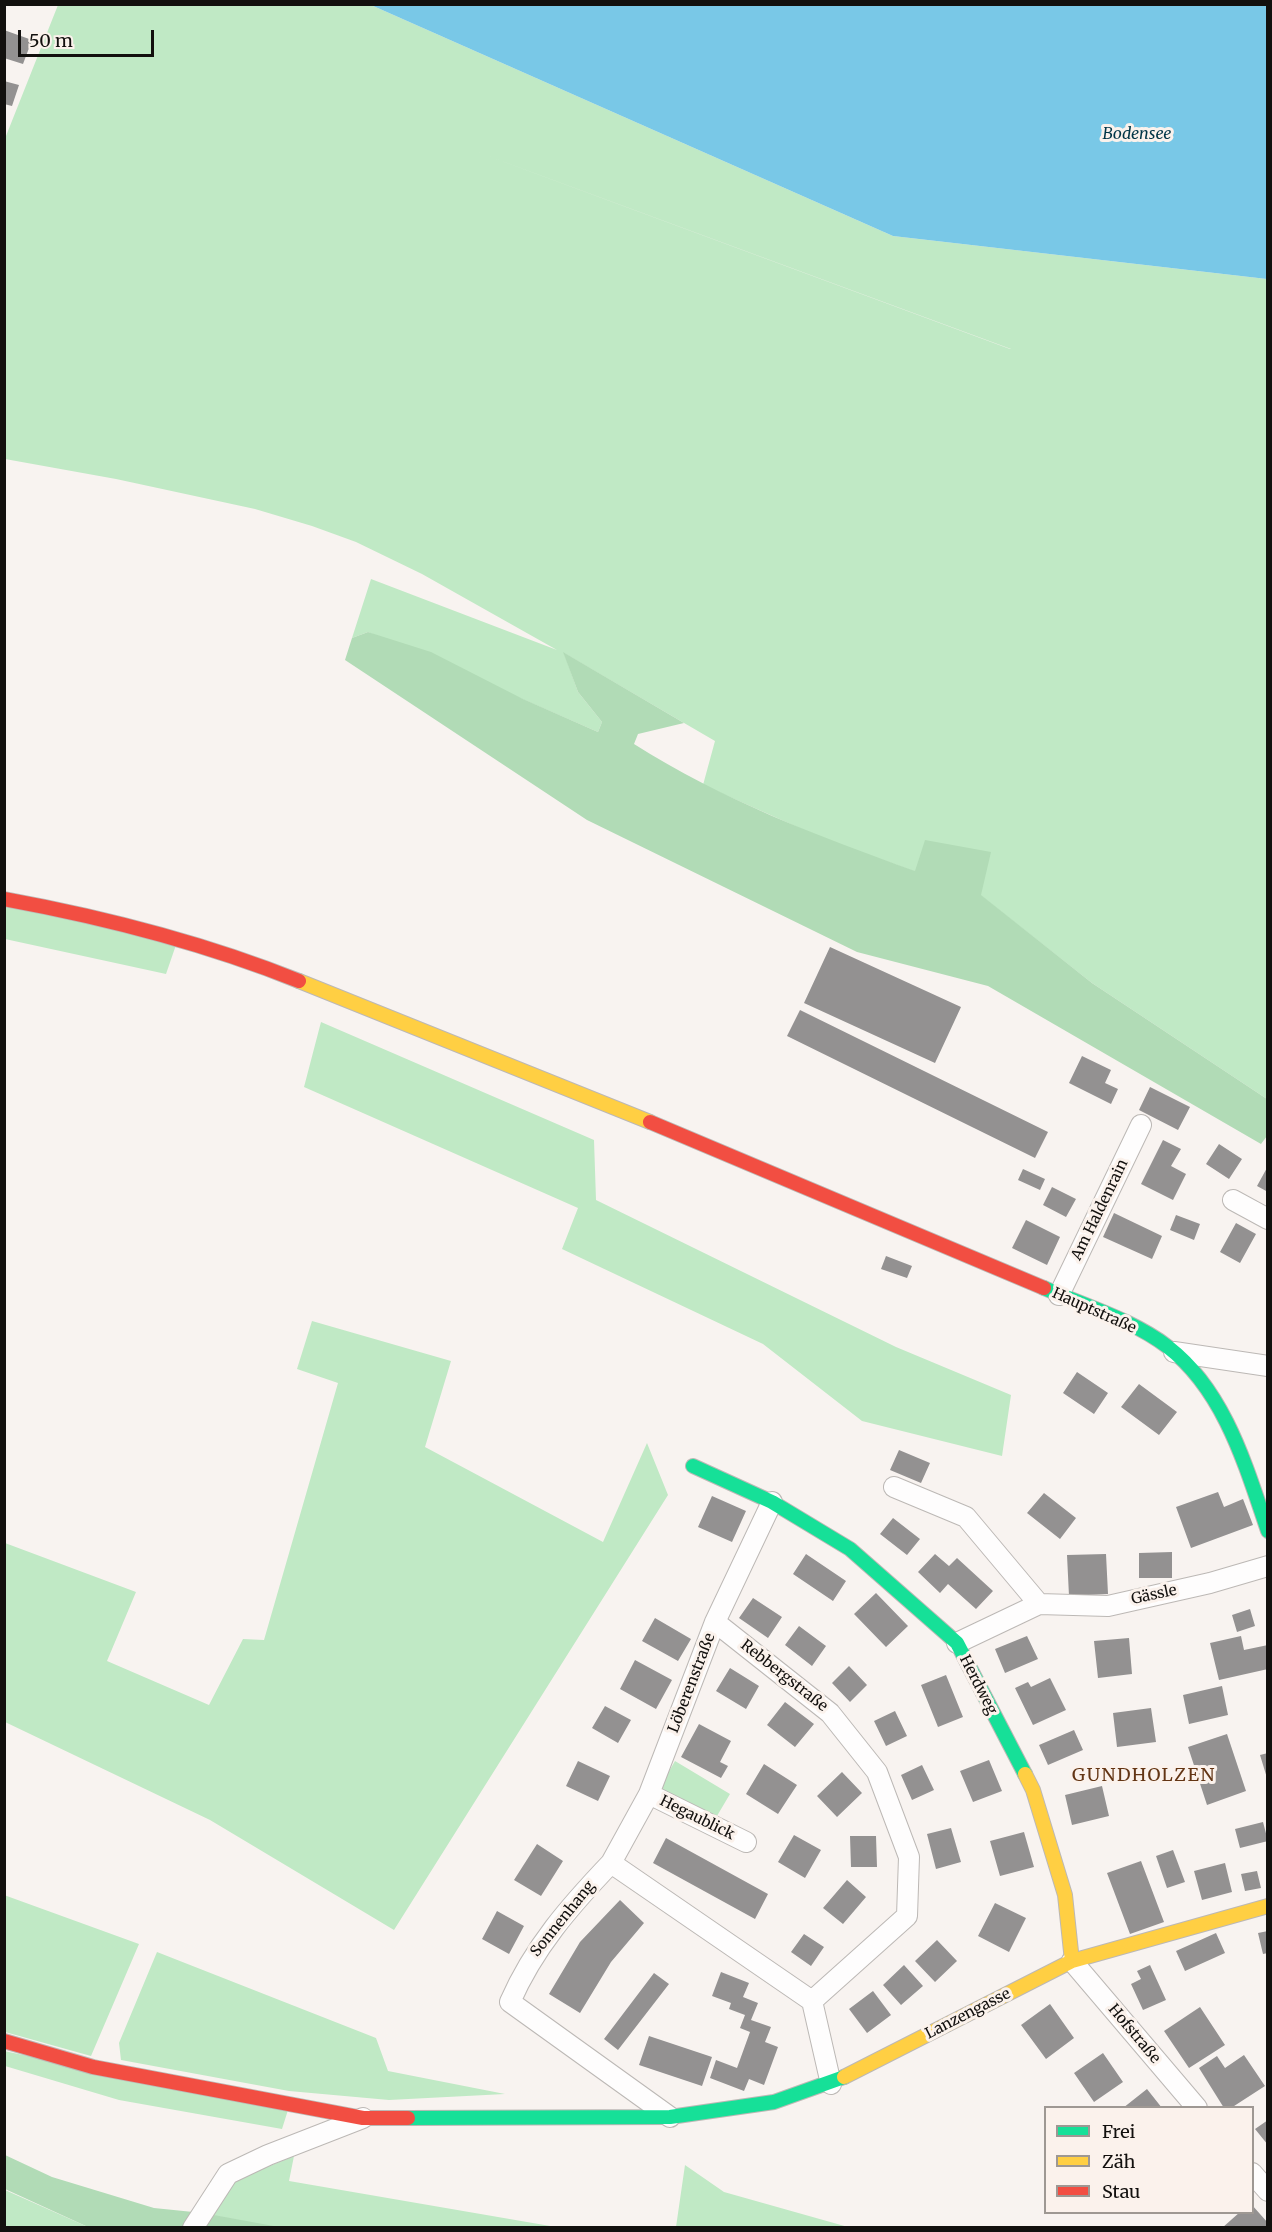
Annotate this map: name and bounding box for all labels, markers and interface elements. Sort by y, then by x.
scale bar [21,18,158,56]
text: 50 m [29,29,73,52]
water label: Bodensee [1102,124,1172,144]
street label: Am Haldenrain [1068,1157,1132,1263]
street label: Hauptstraße [1049,1284,1139,1338]
street label: Gässle [1130,1581,1178,1609]
street label: Löberenstraße [665,1631,719,1735]
street label: Rebbergstraße [737,1636,831,1716]
street label: Herdweg [955,1652,1001,1718]
district label: GUNDHOLZEN [1072,1765,1216,1787]
street label: Hegaublick [657,1792,737,1844]
street label: Sonnenhang [527,1878,599,1960]
street label: Lanzengasse [922,1985,1014,2043]
street label: Hofstraße [1104,2001,1164,2067]
legend [1044,2106,1254,2214]
text: Frei [1102,2120,1135,2143]
text: Zäh [1102,2150,1135,2173]
text: Stau [1102,2180,1140,2203]

